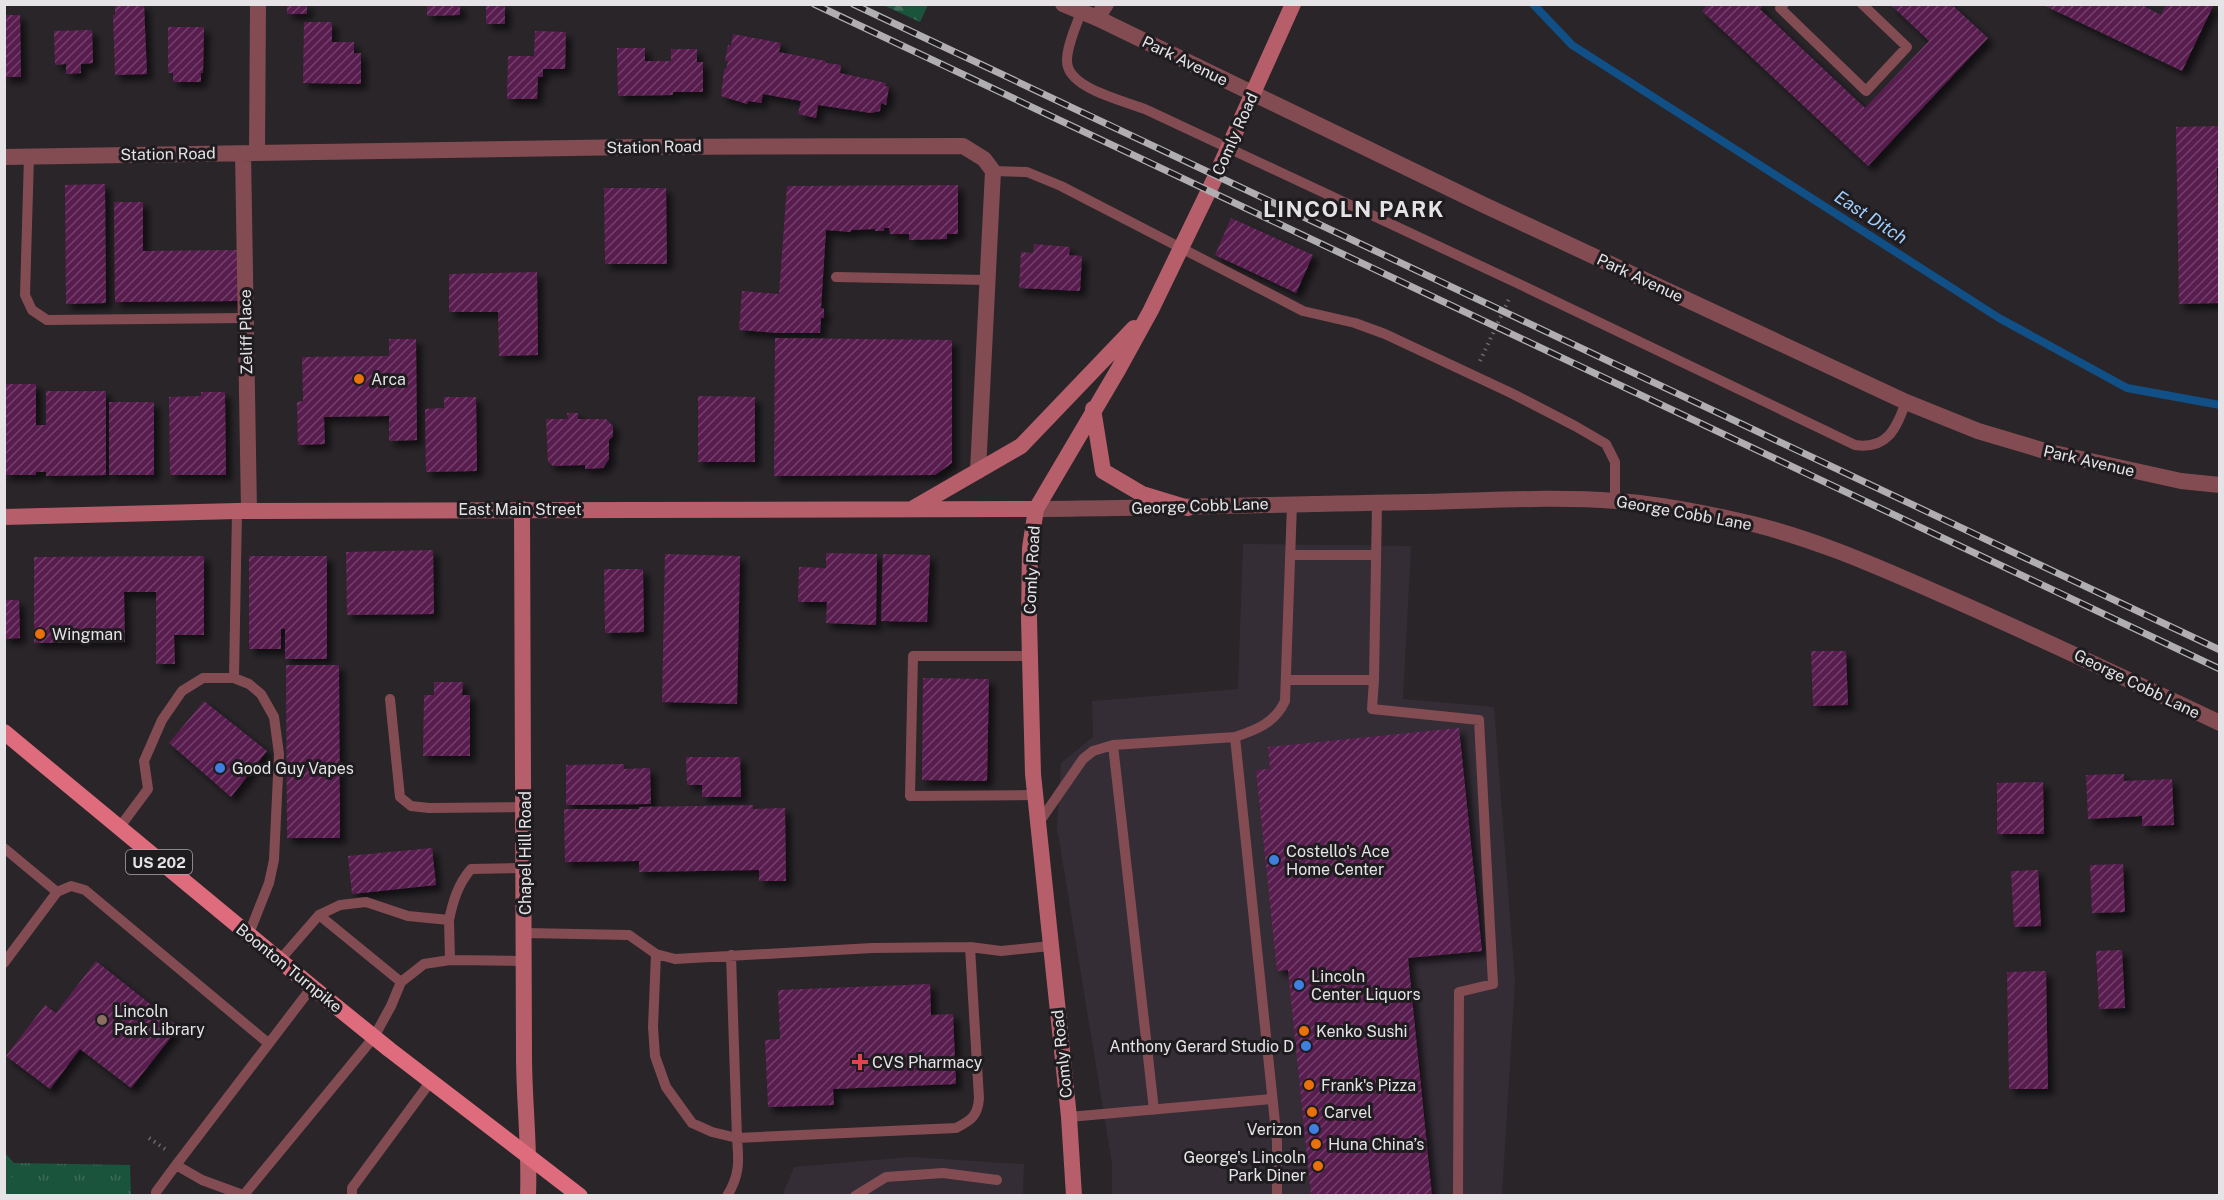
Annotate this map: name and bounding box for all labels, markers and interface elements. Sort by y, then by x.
street label: Park Avenue [1139,32,1231,90]
street label: Comly Road [1208,90,1262,178]
street label: Station Road [606,137,702,157]
street label: Station Road [120,144,216,164]
water label: East Ditch [1831,186,1911,248]
district label: LINCOLN PARK [1263,196,1445,222]
street label: Park Avenue [1594,250,1686,306]
street label: Zeliff Place [236,289,256,375]
place label: Arca [371,370,406,389]
marker: Arca [352,372,366,386]
street label: Park Avenue [2042,441,2136,481]
street label: George Cobb Lane [1615,492,1753,534]
street label: George Cobb Lane [1131,494,1269,518]
street label: East Main Street [458,500,582,519]
street label: Comly Road [1020,525,1044,615]
place label: Wingman [52,625,122,644]
marker: Wingman [33,627,47,641]
street label: George Cobb Lane [2071,645,2203,723]
place label: Good Guy Vapes [232,759,354,778]
marker: Good Guy Vapes [213,761,227,775]
street label: Chapel Hill Road [516,791,535,915]
place label: Costello's Ace Home Center [1286,842,1390,879]
road number: US 202 [126,850,192,874]
marker: Costello's Ace Home Center [1267,853,1281,867]
street label: Boonton Turnpike [232,919,346,1017]
place label: Lincoln Center Liquors [1311,967,1421,1004]
marker: Lincoln Center Liquors [1292,978,1306,992]
place label: Lincoln Park Library [114,1002,205,1039]
street label: Comly Road [1048,1009,1076,1099]
marker: Lincoln Park Library [95,1013,109,1027]
place label: Kenko Sushi [1316,1022,1407,1041]
marker: Kenko Sushi [1297,1024,1311,1038]
place label: Anthony Gerard Studio D [1109,1037,1294,1056]
marker: Anthony Gerard Studio D [1299,1039,1313,1053]
place label: CVS Pharmacy [872,1053,983,1072]
marker: CVS Pharmacy [853,1055,867,1069]
place label: Frank's Pizza [1321,1076,1416,1095]
marker: Frank's Pizza [1302,1078,1316,1092]
place label: Carvel [1324,1103,1372,1122]
marker: Carvel [1305,1105,1319,1119]
place label: Verizon [1247,1120,1302,1139]
marker: Verizon [1307,1122,1321,1136]
place label: Huna China’s [1328,1135,1424,1154]
marker: Huna China’s [1309,1137,1323,1151]
place label: George's Lincoln Park Diner [1184,1148,1306,1185]
marker: George's Lincoln Park Diner [1311,1159,1325,1173]

